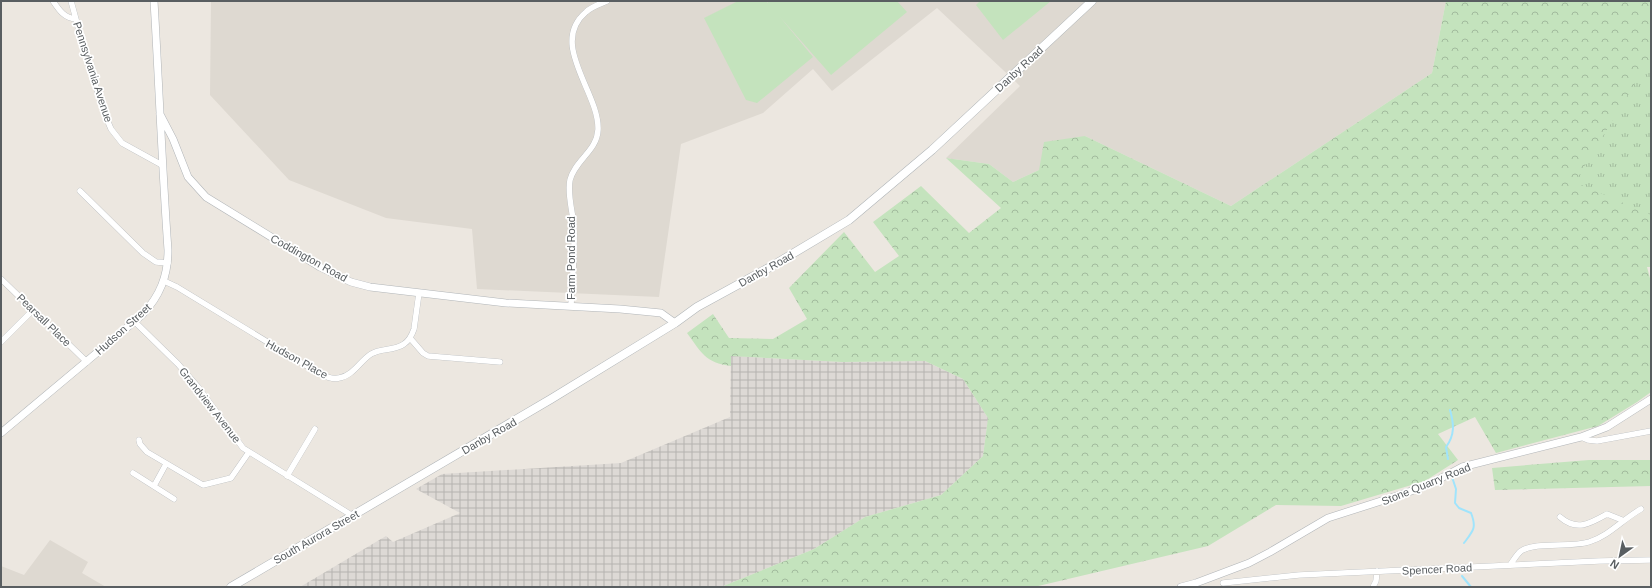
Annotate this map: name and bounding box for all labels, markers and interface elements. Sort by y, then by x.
street label: Pennsylvania Avenue [71,20,115,124]
street label: Danby Road [993,44,1045,94]
street label: Farm Pond Road [565,216,577,300]
street label: Coddington Road [269,232,349,284]
street label: Danby Road [736,249,796,289]
street label: Pearsall Place [15,291,73,349]
street label: Hudson Street [93,301,153,357]
street label: Hudson Place [264,337,330,381]
street label: Grandview Avenue [177,365,243,445]
street label: Danby Road [460,416,518,456]
street label: Stone Quarry Road [1380,461,1472,507]
street label: South Aurora Street [271,508,361,566]
north arrow [1600,536,1640,576]
text: N [1608,557,1621,572]
street label: Spencer Road [1402,561,1472,577]

